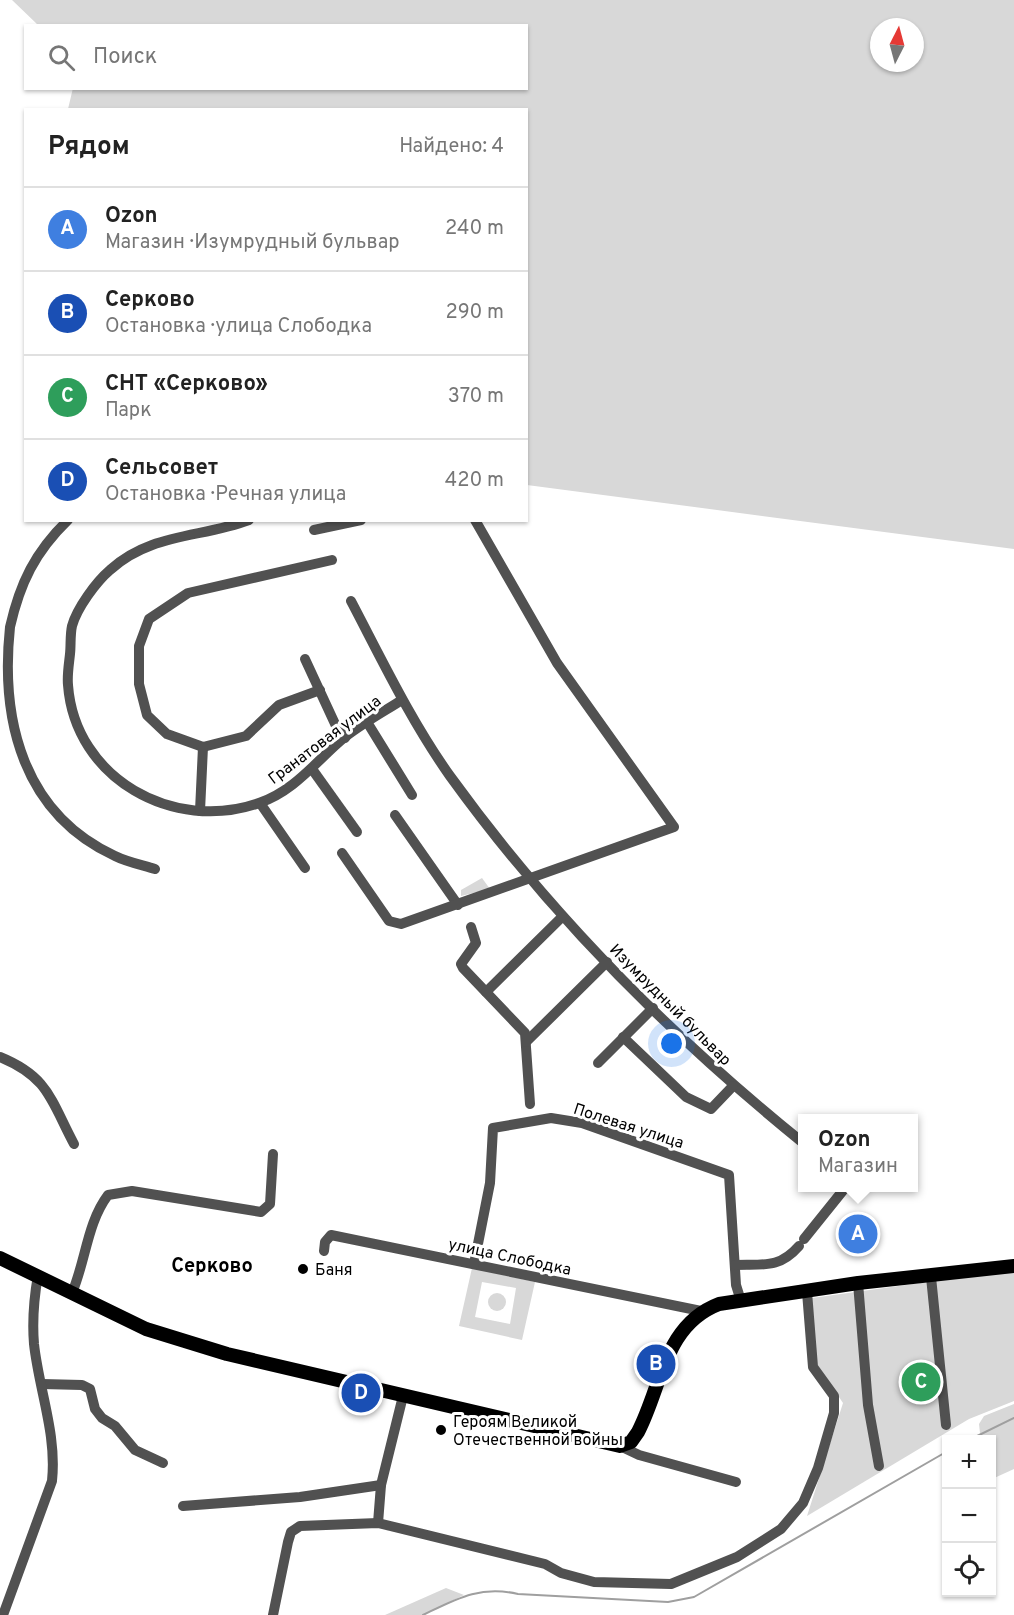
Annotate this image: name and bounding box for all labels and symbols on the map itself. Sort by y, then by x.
north arrow [870,18,924,72]
street label: Гранатовая улица [265,692,386,790]
street label: Изумрудный бульвар [604,940,735,1071]
your location [657,1029,686,1058]
street label: Полевая улица [571,1100,686,1154]
pin: A [838,1212,878,1256]
street label: улица Слободка [446,1235,573,1281]
district label: Серково [171,1254,253,1280]
place label: Баня [315,1261,353,1281]
marker: Баня [296,1262,310,1276]
pin: B [636,1342,676,1386]
pin: C [902,1360,940,1404]
pin: D [342,1370,380,1416]
place label: Героям Великой Отечественной войны [453,1413,623,1451]
marker: Героям Великой Отечественной войны [434,1423,448,1437]

